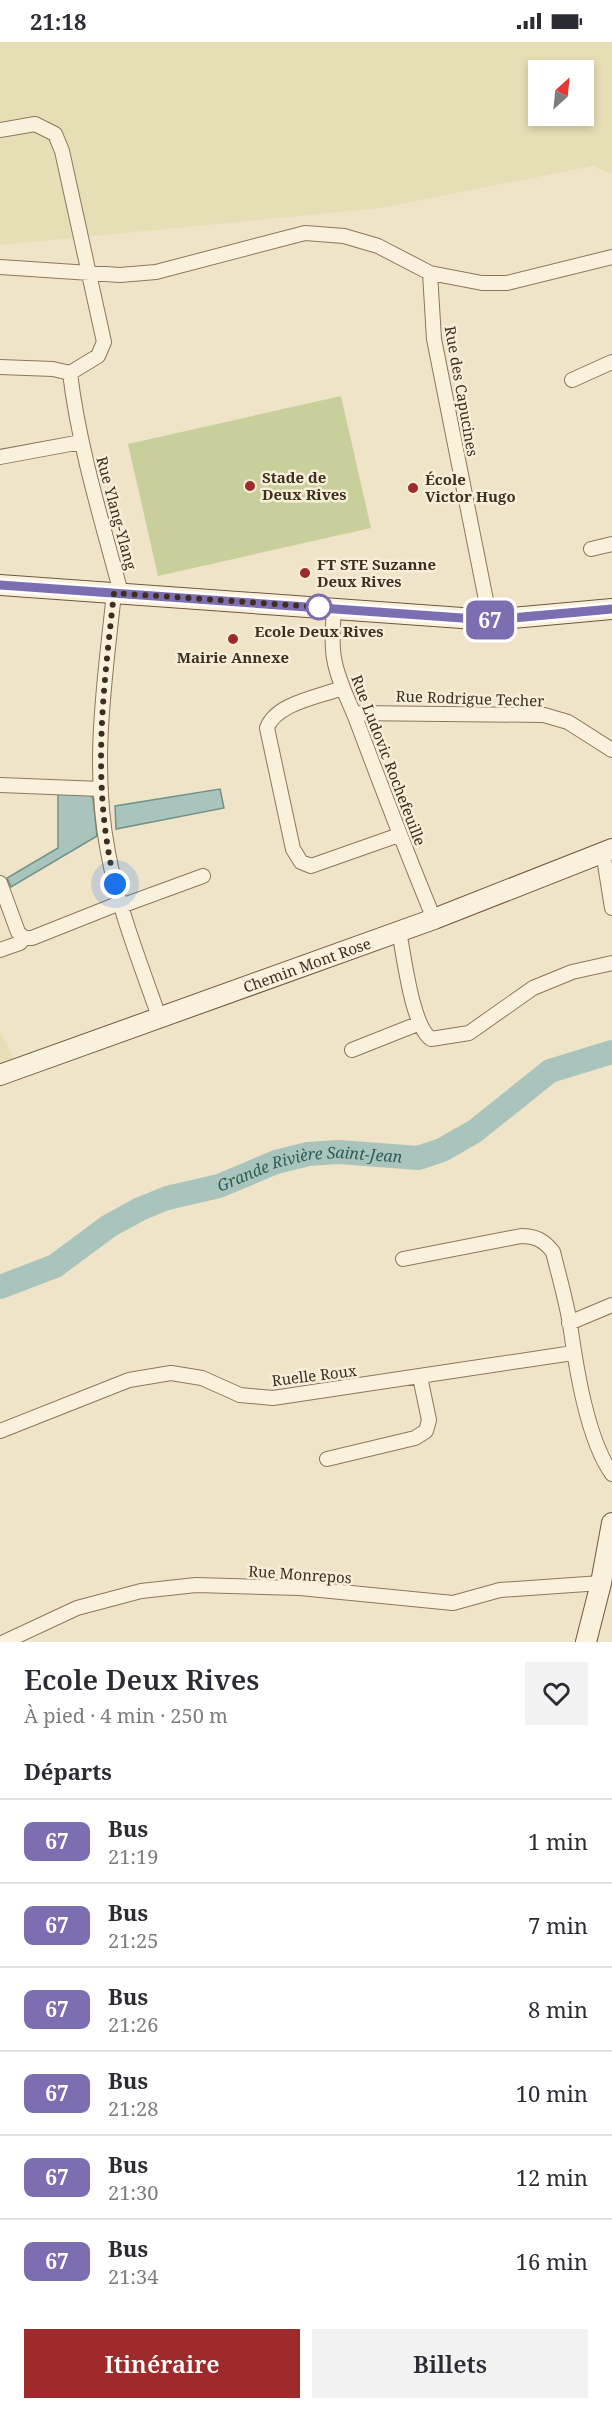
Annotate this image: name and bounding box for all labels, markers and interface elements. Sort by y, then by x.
text: 21:18 [30,6,86,36]
north arrow [528,60,594,126]
map controls [528,60,594,126]
street label: Rue des Capucines [441,324,483,458]
street label: Rue Ylang-Ylang [92,454,142,572]
place label: Stade de Deux Rives [262,467,347,504]
place label: École Victor Hugo [425,469,516,506]
marker: Stade de Deux Rives [243,479,257,493]
marker: École Victor Hugo [406,481,420,495]
place label: FT STE Suzanne Deux Rives [317,554,436,591]
marker: FT STE Suzanne Deux Rives [298,566,312,580]
marker: Ecole Deux Rives [306,594,332,620]
line badge: 67 [463,600,517,640]
text: 67 [478,606,502,634]
place label: Ecole Deux Rives [254,621,384,641]
marker: Mairie Annexe [226,632,240,646]
place label: Mairie Annexe [177,647,289,667]
street label: Rue Ludovic Rochefeuille [347,672,431,848]
street label: Rue Rodrigue Techer [395,685,545,711]
your location [100,869,130,899]
street label: Chemin Mont Rose [240,933,373,997]
water label: Grande Rivière Saint-Jean [214,1141,404,1197]
street label: Ruelle Roux [270,1360,358,1390]
street label: Rue Monrepos [248,1560,353,1588]
text: Ecole Deux Rives [24,1660,259,1698]
button: heart [525,1662,588,1725]
text: À pied · 4 min · 250 m [24,1702,228,1729]
text: Départs [24,1756,112,1786]
text: Bus [108,1813,148,1843]
text: 1 min [528,1826,588,1856]
text: 67 [45,1827,69,1855]
text: 21:19 [108,1843,158,1870]
text: Bus [108,1897,148,1927]
text: 7 min [528,1910,588,1940]
text: 67 [45,1911,69,1939]
text: 21:25 [108,1927,158,1954]
text: Bus [108,1981,148,2011]
text: 8 min [528,1994,588,2024]
text: 67 [45,1995,69,2023]
text: 21:26 [108,2011,158,2038]
text: Bus [108,2065,148,2095]
text: 10 min [516,2078,588,2108]
text: 67 [45,2079,69,2107]
text: 21:28 [108,2095,158,2122]
text: Bus [108,2149,148,2179]
text: 12 min [516,2162,588,2192]
text: 67 [45,2163,69,2191]
text: 21:30 [108,2179,158,2206]
text: Bus [108,2233,148,2263]
text: 16 min [516,2246,588,2276]
text: 67 [45,2247,69,2275]
text: 21:34 [108,2263,158,2290]
button: Itinéraire [24,2329,300,2398]
button: Billets [312,2329,588,2398]

